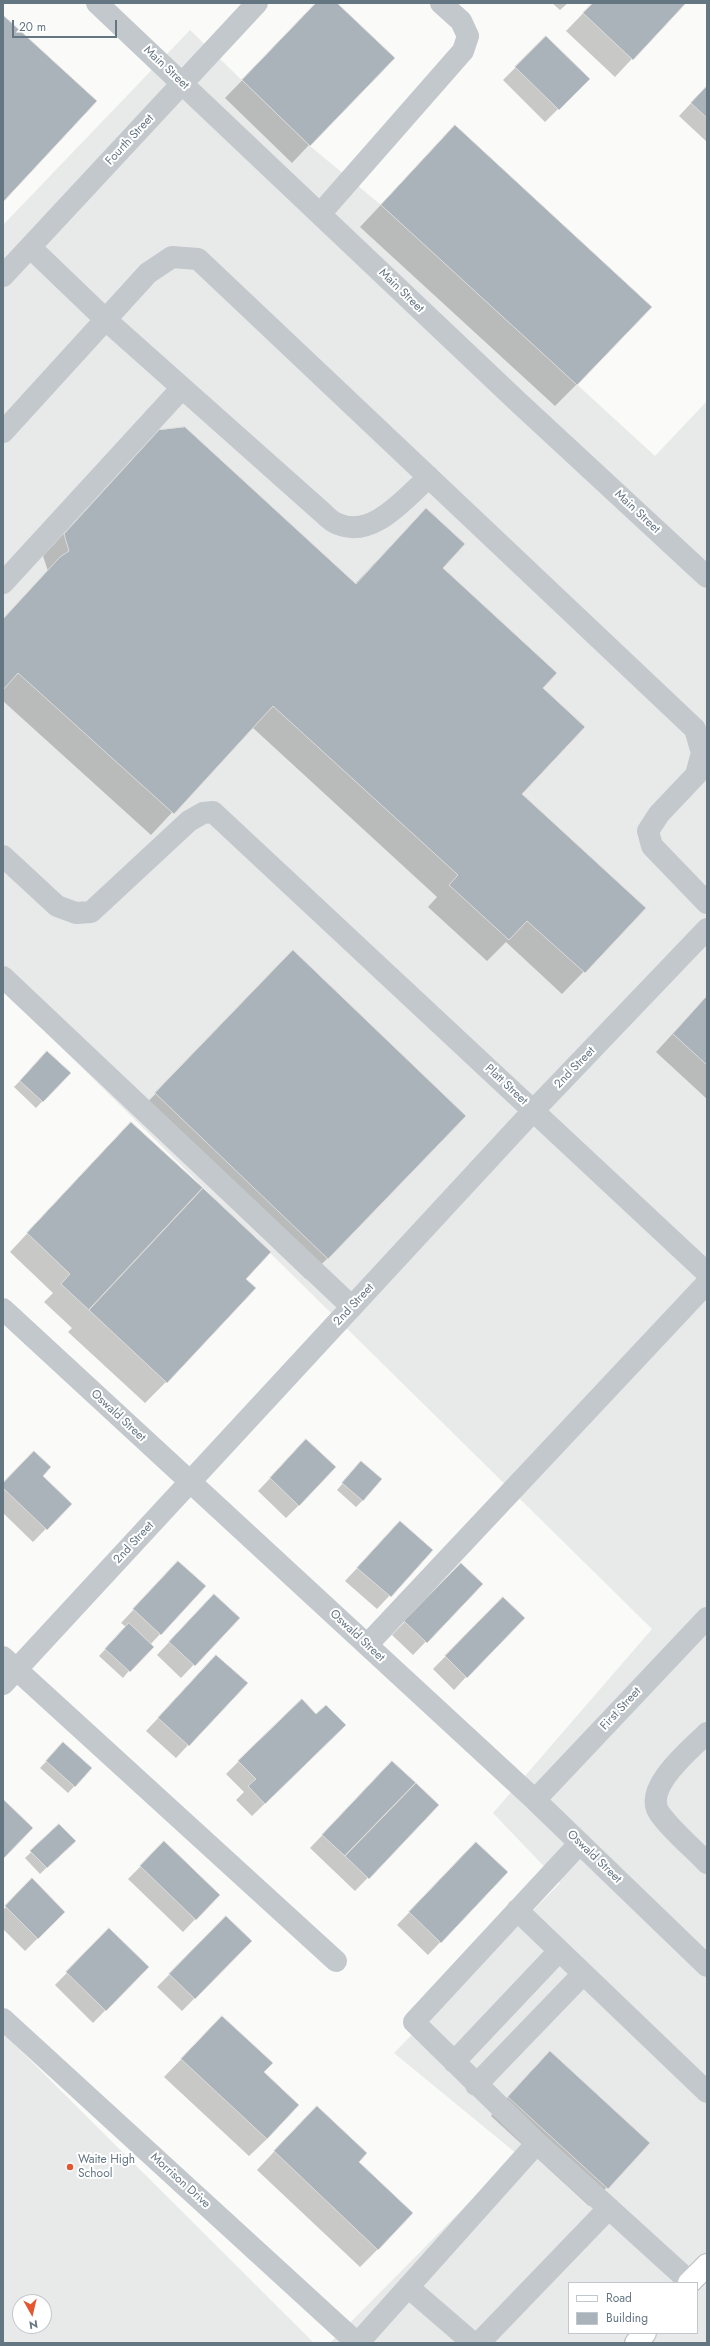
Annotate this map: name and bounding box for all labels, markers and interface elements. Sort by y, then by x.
scale bar [14,12,119,38]
text: 20 m [19,18,46,36]
street label: Main Street [140,43,192,93]
street label: Fourth Street [103,112,157,168]
street label: Main Street [375,266,427,316]
street label: Main Street [611,487,663,537]
street label: 2nd Street [552,1044,598,1092]
street label: Platt Street [482,1062,530,1108]
street label: 2nd Street [331,1281,377,1329]
street label: Oswald Street [87,1387,149,1445]
street label: 2nd Street [111,1519,157,1567]
street label: Oswald Street [326,1607,388,1665]
street label: First Street [598,1685,644,1733]
street label: Oswald Street [564,1828,624,1886]
street label: Morrison Drive [147,2150,213,2212]
place label: Waite High School [78,2153,135,2181]
marker: Waite High School [65,2162,75,2172]
legend [568,2282,698,2334]
text: Road [606,2289,632,2307]
north arrow [12,2294,52,2334]
text: Building [606,2309,648,2327]
text: N [28,2316,39,2333]

